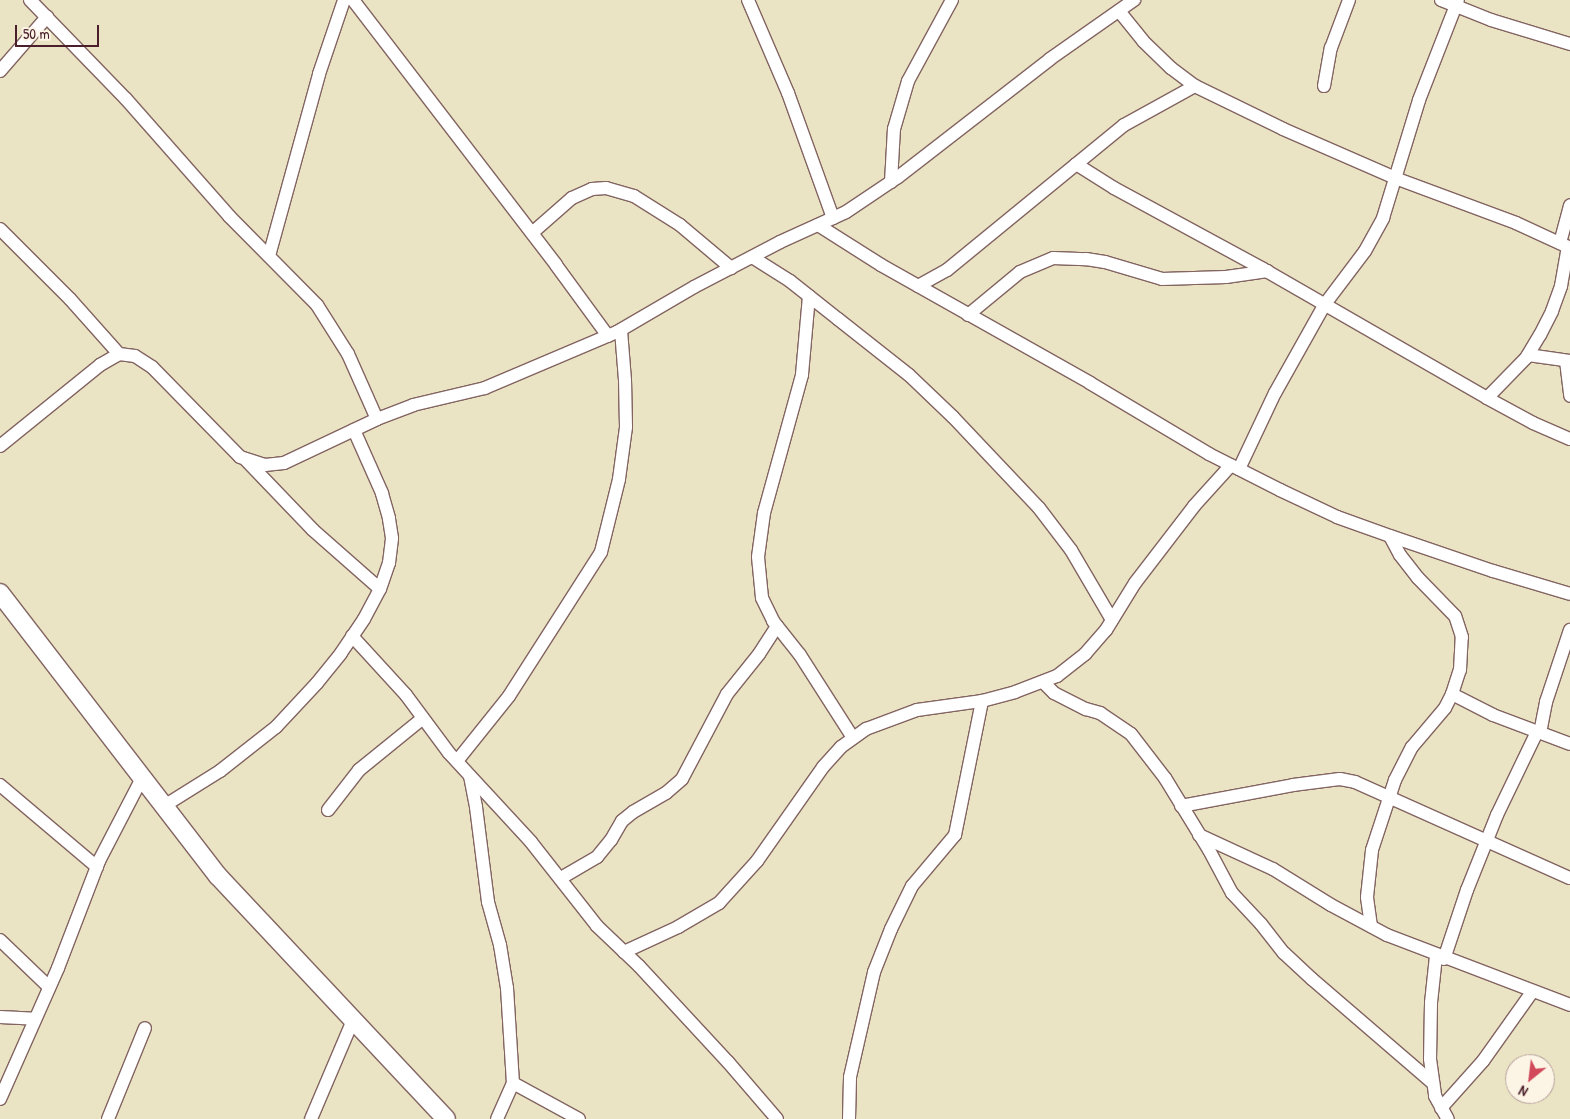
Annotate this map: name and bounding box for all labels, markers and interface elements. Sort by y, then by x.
scale bar [18,15,101,47]
text: 50 m [23,23,50,44]
north arrow [1505,1054,1555,1104]
text: N [1515,1082,1531,1102]

